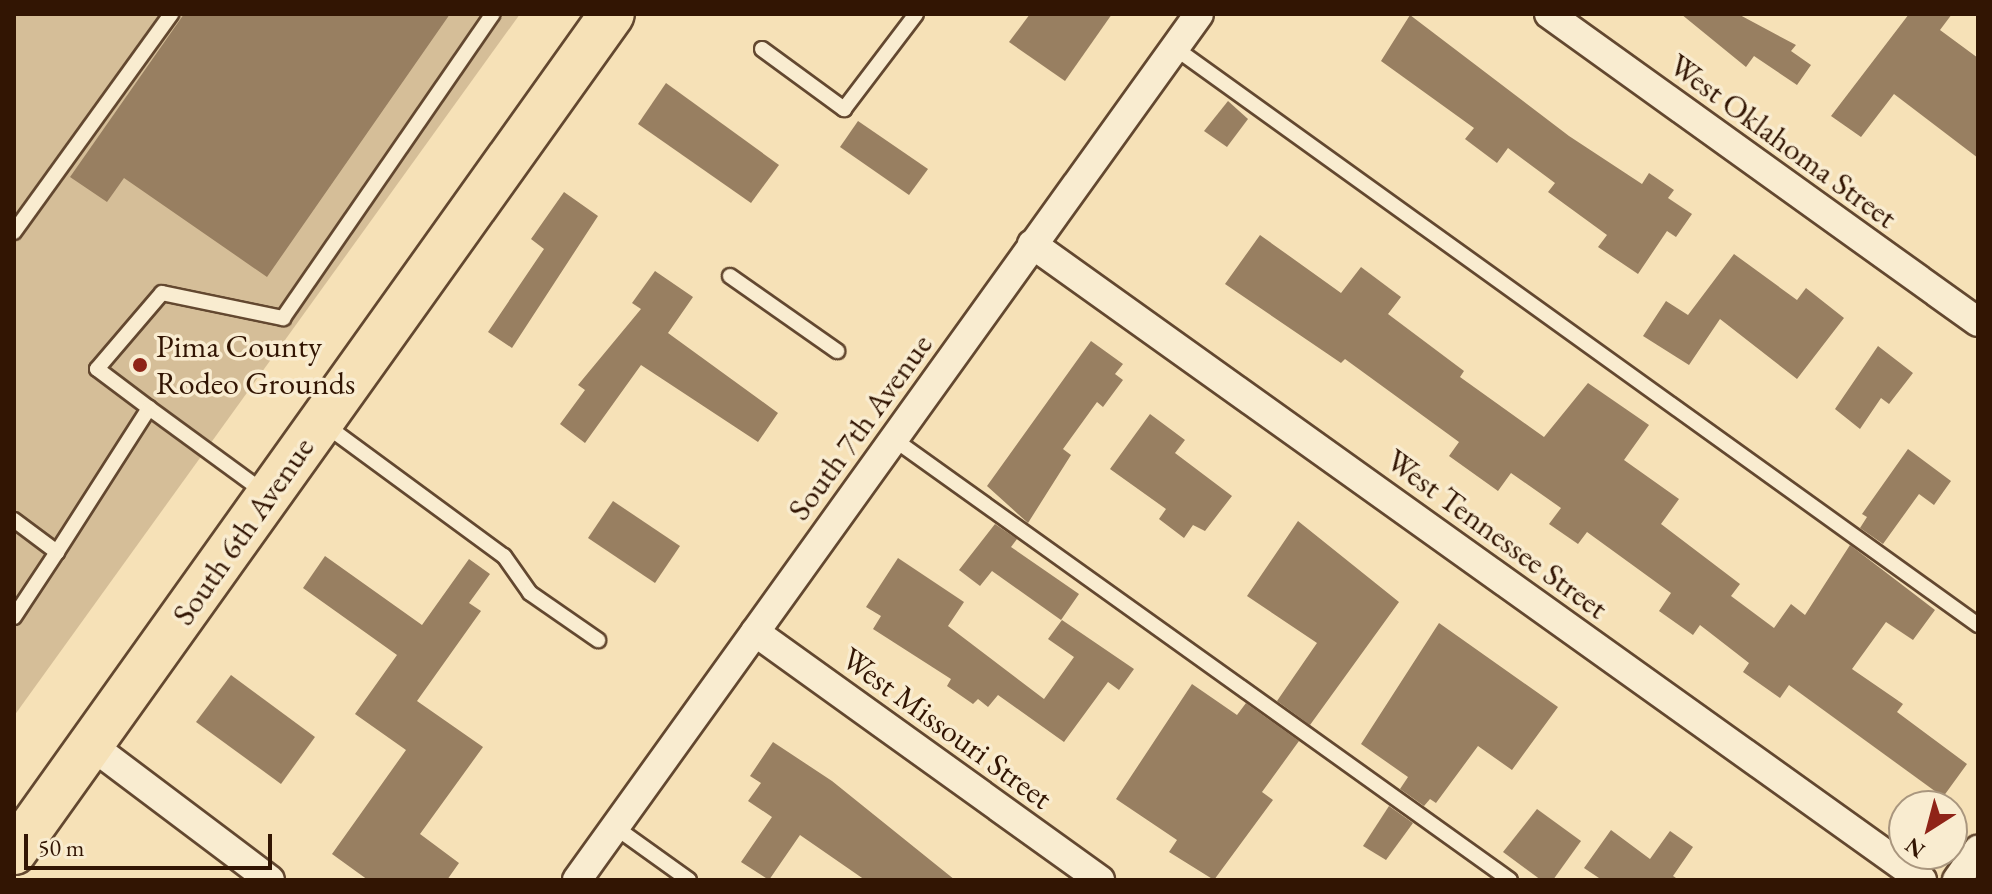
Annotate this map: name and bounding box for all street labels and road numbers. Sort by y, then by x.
street label: West Oklahoma Street [1662,46,1904,236]
street label: South 7th Avenue [780,326,940,528]
street label: South 6th Avenue [164,430,322,632]
street label: West Tennessee Street [1379,441,1615,627]
street label: West Missouri Street [834,639,1060,817]

